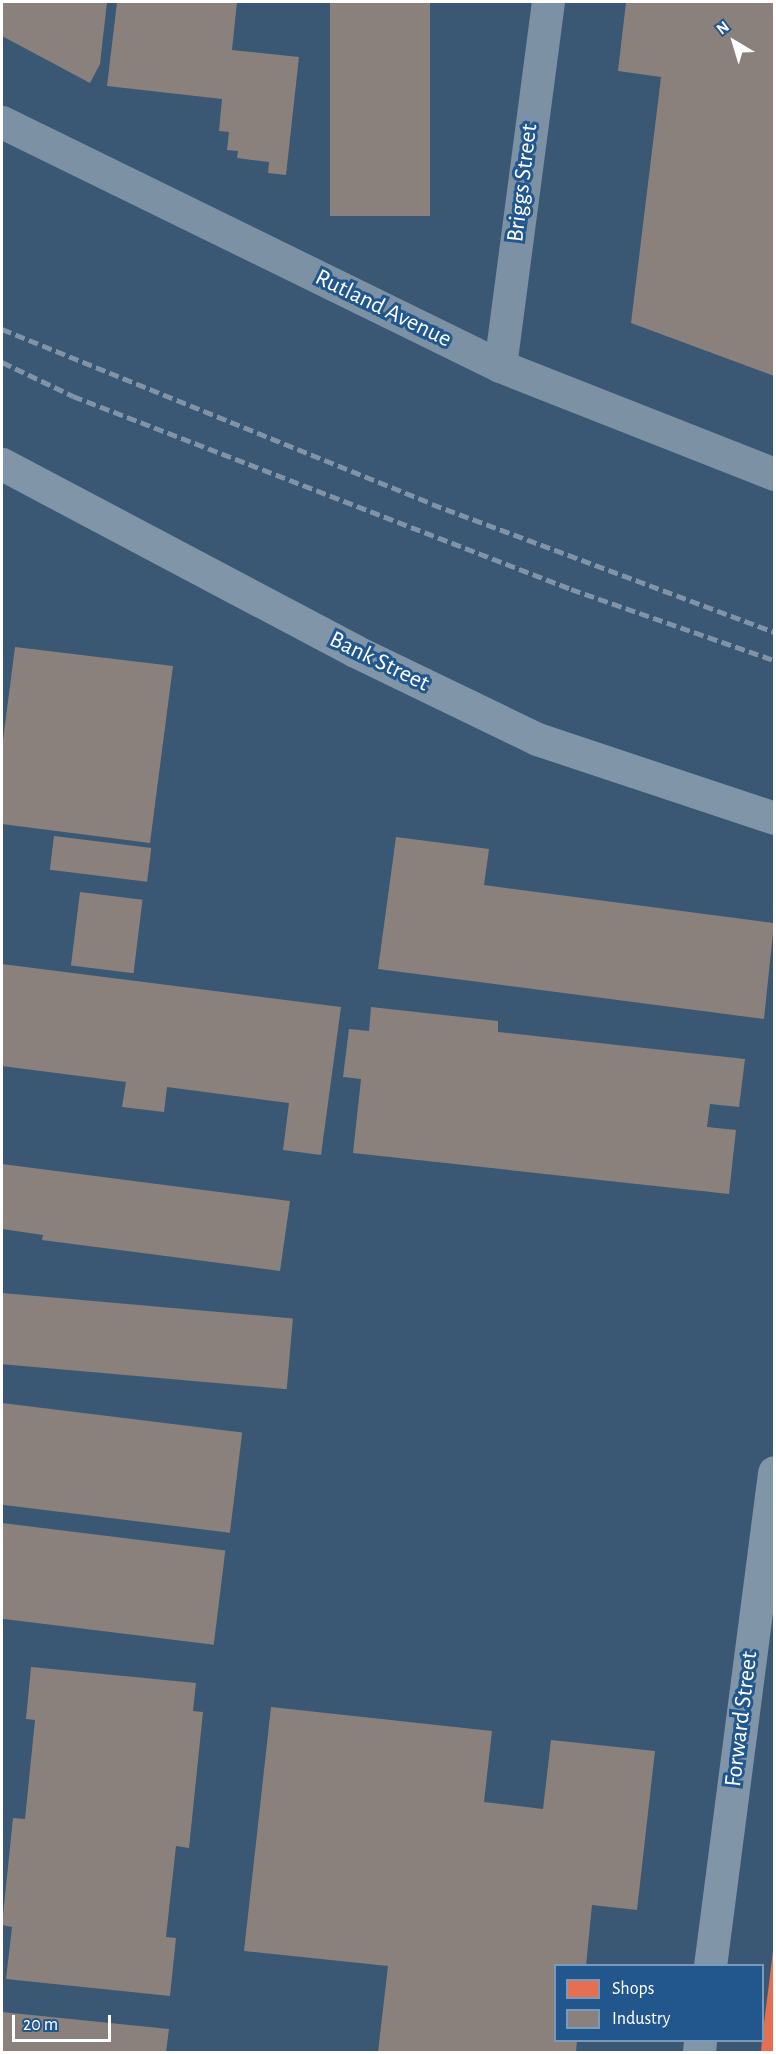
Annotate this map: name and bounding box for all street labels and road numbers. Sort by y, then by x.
street label: Briggs Street [501,122,545,244]
street label: Rutland Avenue [310,264,456,354]
street label: Bank Street [324,625,434,699]
street label: Forward Street [719,1650,765,1788]

